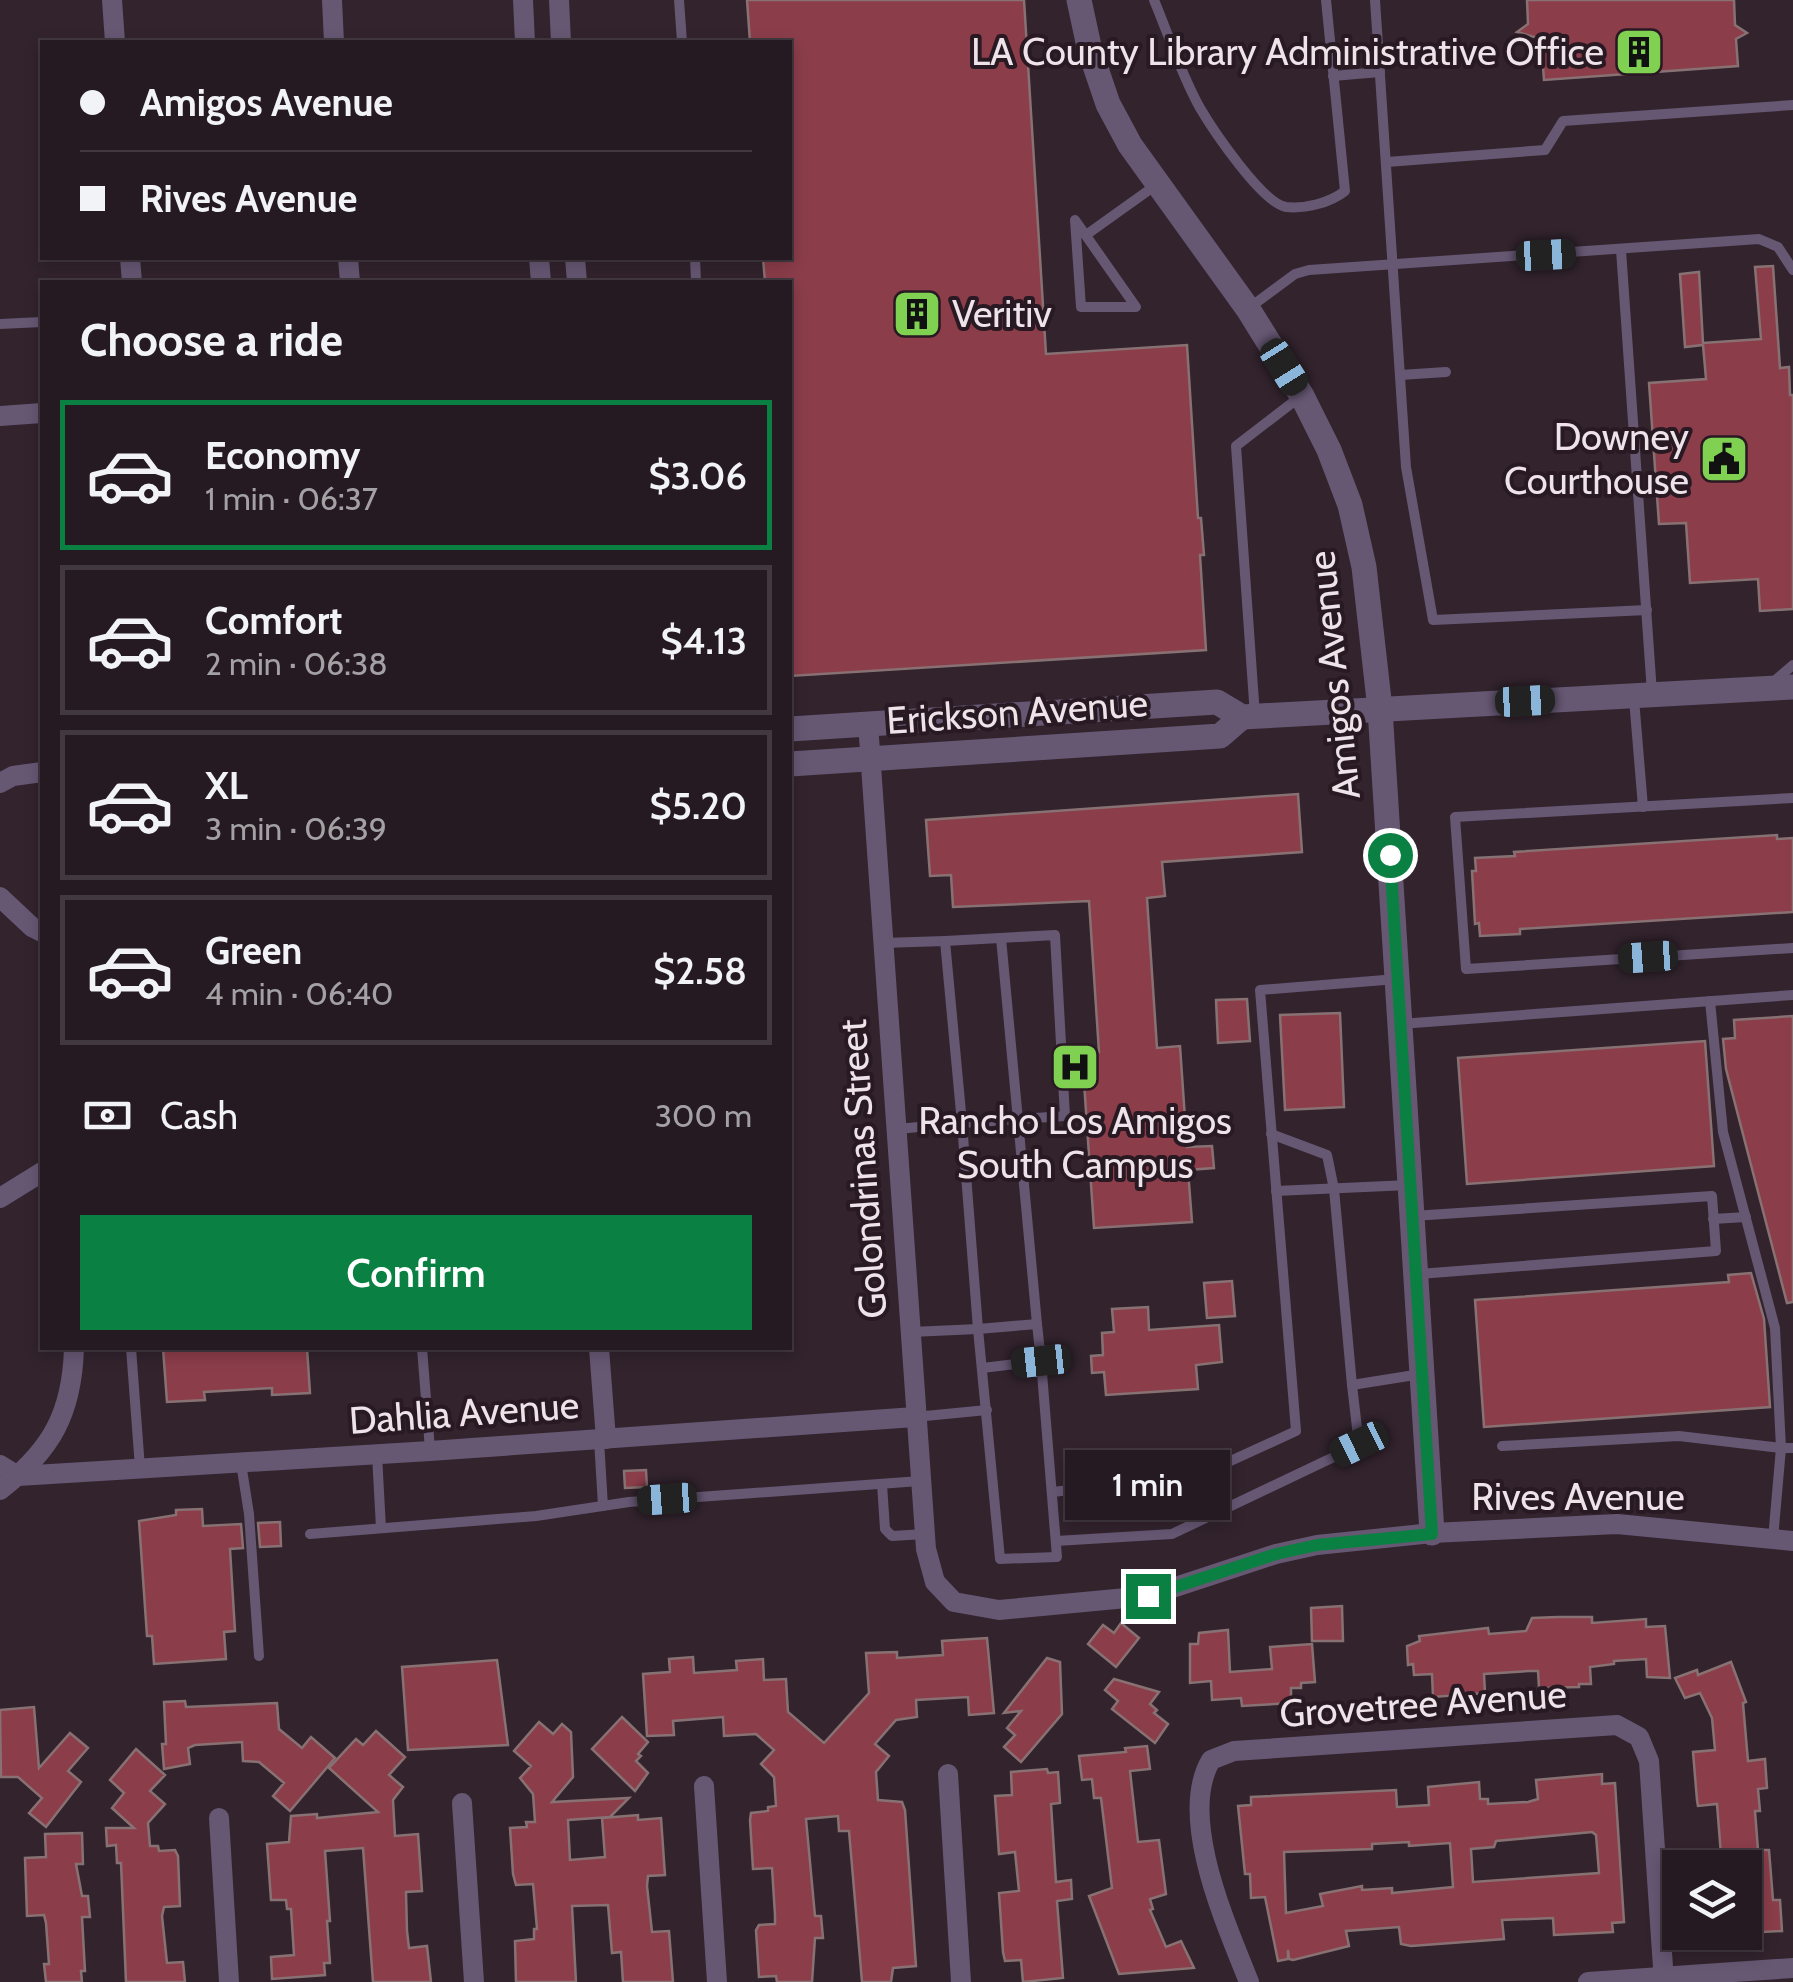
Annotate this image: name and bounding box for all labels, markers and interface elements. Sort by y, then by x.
building icon: LA County Library Administrative Office [1613,26,1665,78]
place label: LA County Library Administrative Office [971,28,1604,75]
text: Amigos Avenue [140,79,393,126]
text: Rives Avenue [140,175,357,222]
car [1515,238,1577,272]
building icon: Veritiv [891,288,943,340]
place label: Veritiv [952,290,1052,337]
text: Choose a ride [80,313,343,367]
car [1255,334,1313,400]
place label: Downey Courthouse [1504,413,1689,504]
icon: car [85,430,175,520]
text: Economy [205,432,360,479]
public building icon: Downey Courthouse [1698,433,1750,485]
text: $3.06 [648,452,747,499]
text: 1 min · 06:37 [205,479,378,518]
street label: Amigos Avenue [1297,549,1370,802]
icon: car [85,595,175,685]
text: Comfort [205,597,342,644]
text: $4.13 [661,617,747,664]
text: 2 min · 06:38 [205,644,388,683]
street label: Erickson Avenue [885,679,1149,744]
car [1494,684,1556,718]
icon: car [85,760,175,850]
text: XL [205,762,248,809]
text: $5.20 [649,782,747,829]
text: 3 min · 06:39 [205,809,387,848]
route start [1368,833,1413,878]
icon: car [85,925,175,1015]
text: Green [205,927,302,974]
car [1617,940,1679,974]
text: $2.58 [653,947,747,994]
text: 4 min · 06:40 [205,974,393,1013]
street label: Golondrinas Street [829,1018,896,1320]
hospital icon: Rancho Los Amigos South Campus [1049,1041,1101,1093]
icon: cash [80,1088,135,1143]
text: Cash [160,1092,238,1139]
text: 300 m [655,1096,752,1135]
place label: Rancho Los Amigos South Campus [918,1097,1232,1188]
button: Confirm [80,1215,752,1330]
car [1010,1343,1072,1379]
street label: Dahlia Avenue [347,1381,581,1444]
car [1325,1417,1393,1471]
callout: 1 min [1066,1451,1230,1521]
text: 1 min [1112,1465,1183,1504]
street label: Rives Avenue [1471,1473,1685,1520]
car [636,1482,698,1516]
route end [1126,1574,1171,1619]
street label: Grovetree Avenue [1278,1670,1568,1737]
map controls [1662,1850,1762,1950]
button: layers [1662,1850,1762,1950]

